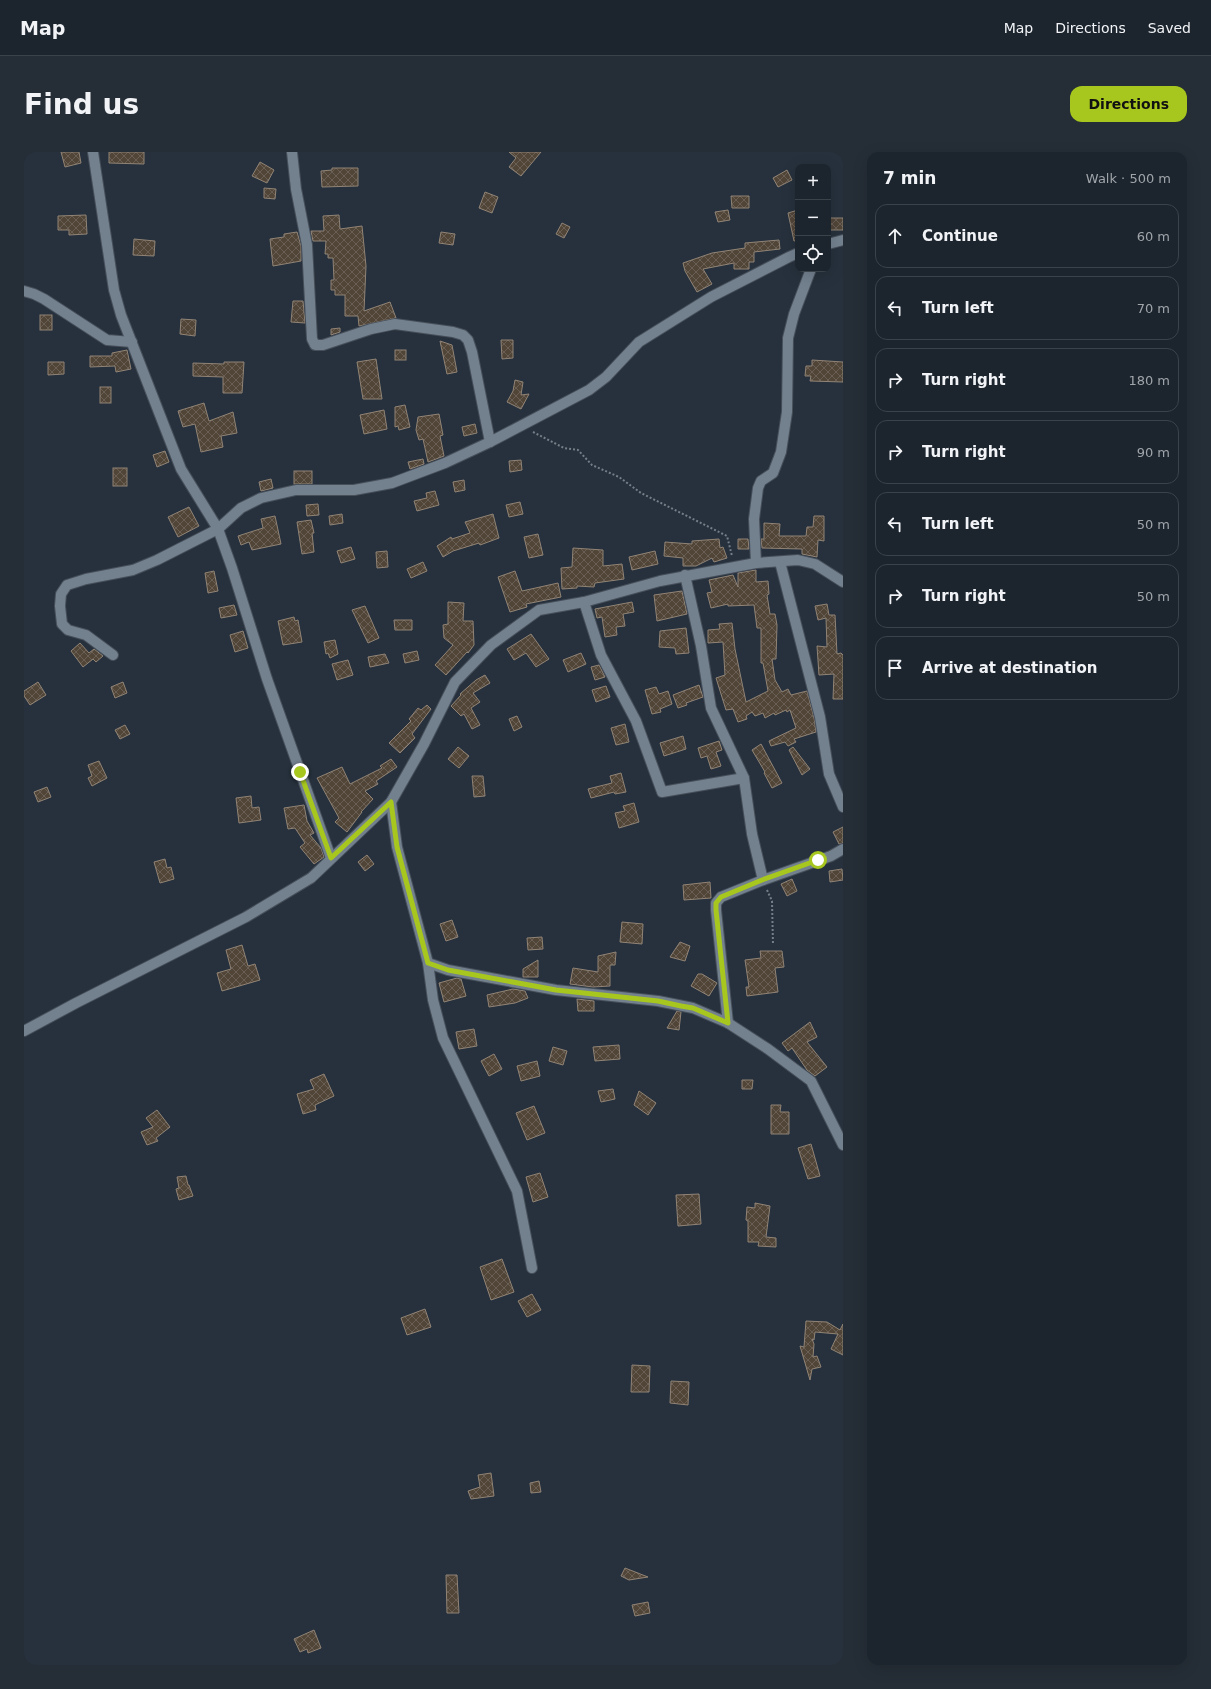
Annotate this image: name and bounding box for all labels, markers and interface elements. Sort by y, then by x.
text: Map [20,17,65,39]
text: Map [1004,20,1033,36]
text: Directions [1055,20,1126,36]
text: Saved [1148,20,1191,36]
button: Directions [1070,86,1187,122]
text: Find us [24,88,139,121]
map controls [795,164,831,272]
button: + [795,164,831,200]
text: 7 min [883,168,936,188]
text: Walk · 500 m [1086,171,1171,186]
button: − [795,200,831,236]
icon: ahead [884,225,906,247]
text: Continue [922,227,998,245]
text: 60 m [1137,229,1170,244]
button: locate [795,236,831,272]
icon: left [884,297,906,319]
text: Turn left [922,299,994,317]
text: 70 m [1137,301,1170,316]
icon: right [884,369,906,391]
text: Turn right [922,371,1006,389]
text: 180 m [1128,373,1170,388]
icon: right [884,441,906,463]
text: Turn right [922,443,1006,461]
text: 90 m [1137,445,1170,460]
icon: left [884,513,906,535]
text: Turn left [922,515,994,533]
text: 50 m [1137,517,1170,532]
icon: right [884,585,906,607]
text: Turn right [922,587,1006,605]
text: 50 m [1137,589,1170,604]
icon: arrive [884,657,906,679]
text: Arrive at destination [922,659,1097,677]
route end [291,763,309,781]
route start [809,851,827,869]

